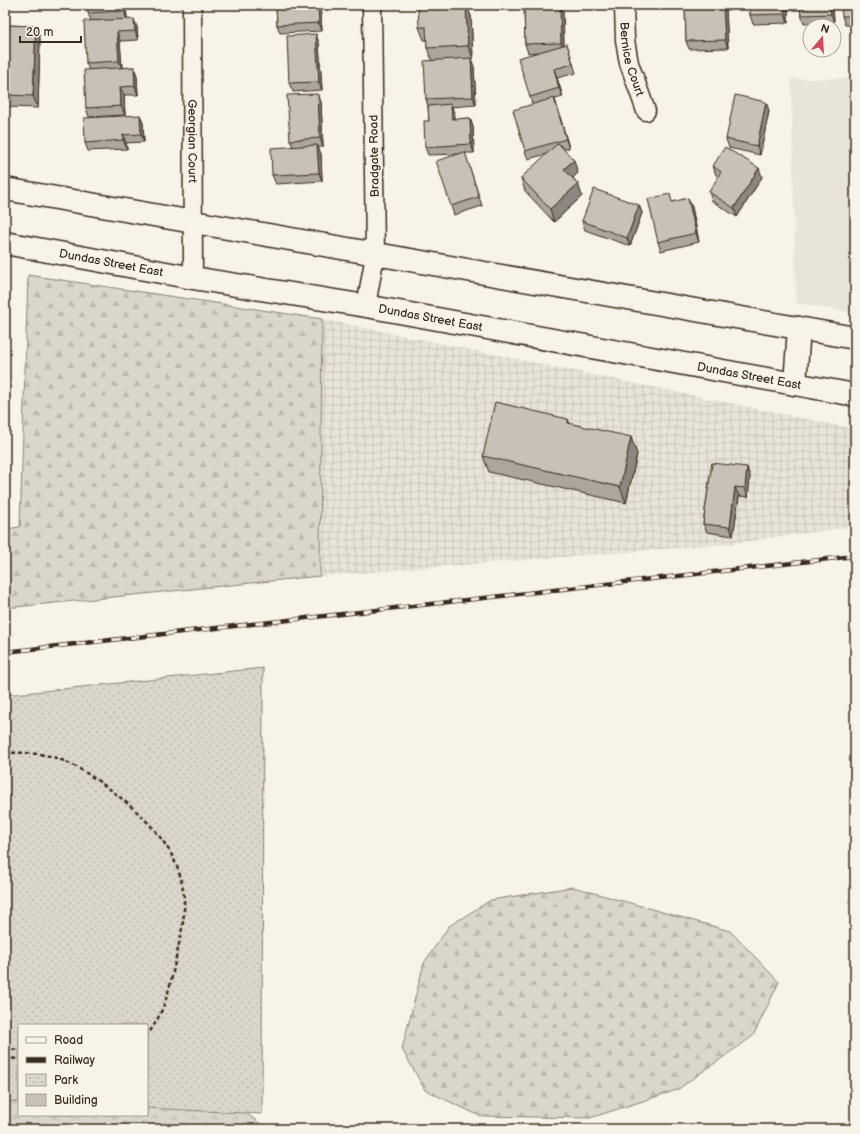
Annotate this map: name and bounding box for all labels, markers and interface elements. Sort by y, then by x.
scale bar [20,18,81,44]
north arrow [802,18,842,58]
street label: Bernice Court [616,22,647,99]
text: N [819,22,831,36]
text: 20 m [26,25,53,40]
street label: Georgian Court [184,99,200,183]
street label: Bradgate Road [366,115,383,197]
street label: Dundas Street East [58,246,165,280]
street label: Dundas Street East [377,301,484,335]
street label: Dundas Street East [696,359,803,393]
legend [18,1024,148,1116]
text: Road [54,1033,83,1048]
text: Railway [54,1053,96,1068]
text: Park [54,1073,78,1088]
text: Building [54,1093,98,1108]

